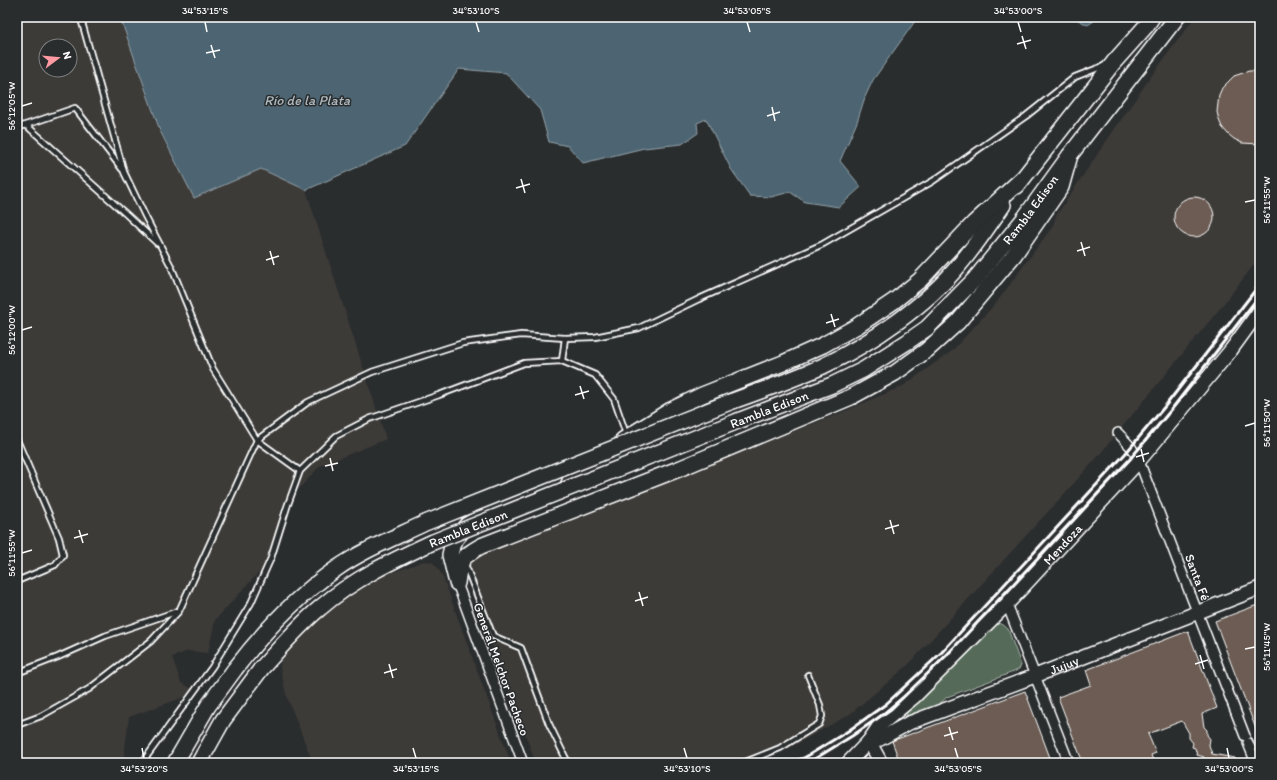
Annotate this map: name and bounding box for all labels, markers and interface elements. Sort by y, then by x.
text: 34°53'15"S [182,4,228,17]
text: 34°53'10"S [452,4,500,17]
text: 34°53'05"S [723,4,771,17]
text: 34°53'00"S [994,4,1043,17]
north arrow [38,38,78,78]
text: N [60,50,74,61]
text: 56°12'05"W [5,81,18,130]
water label: Río de la Plata [264,92,351,109]
street label: Rambla Edison [999,172,1062,247]
text: 56°11'55"W [1260,176,1273,224]
text: 56°12'00"W [5,305,18,355]
street label: Rambla Edison [728,387,811,431]
text: 56°11'50"W [1260,398,1273,447]
street label: Rambla Edison [427,506,510,551]
street label: Mendoza [1040,521,1085,568]
text: 56°11'55"W [5,529,18,577]
street label: Santa Fé [1182,552,1213,603]
street label: General Melchor Pacheco [470,601,533,738]
text: 56°11'45"W [1260,623,1273,671]
street label: Jujuy [1048,653,1081,678]
text: 34°53'20"S [120,762,168,775]
text: 34°53'15"S [393,762,439,775]
text: 34°53'10"S [663,762,711,775]
text: 34°53'05"S [934,762,982,775]
text: 34°53'00"S [1205,762,1254,775]

